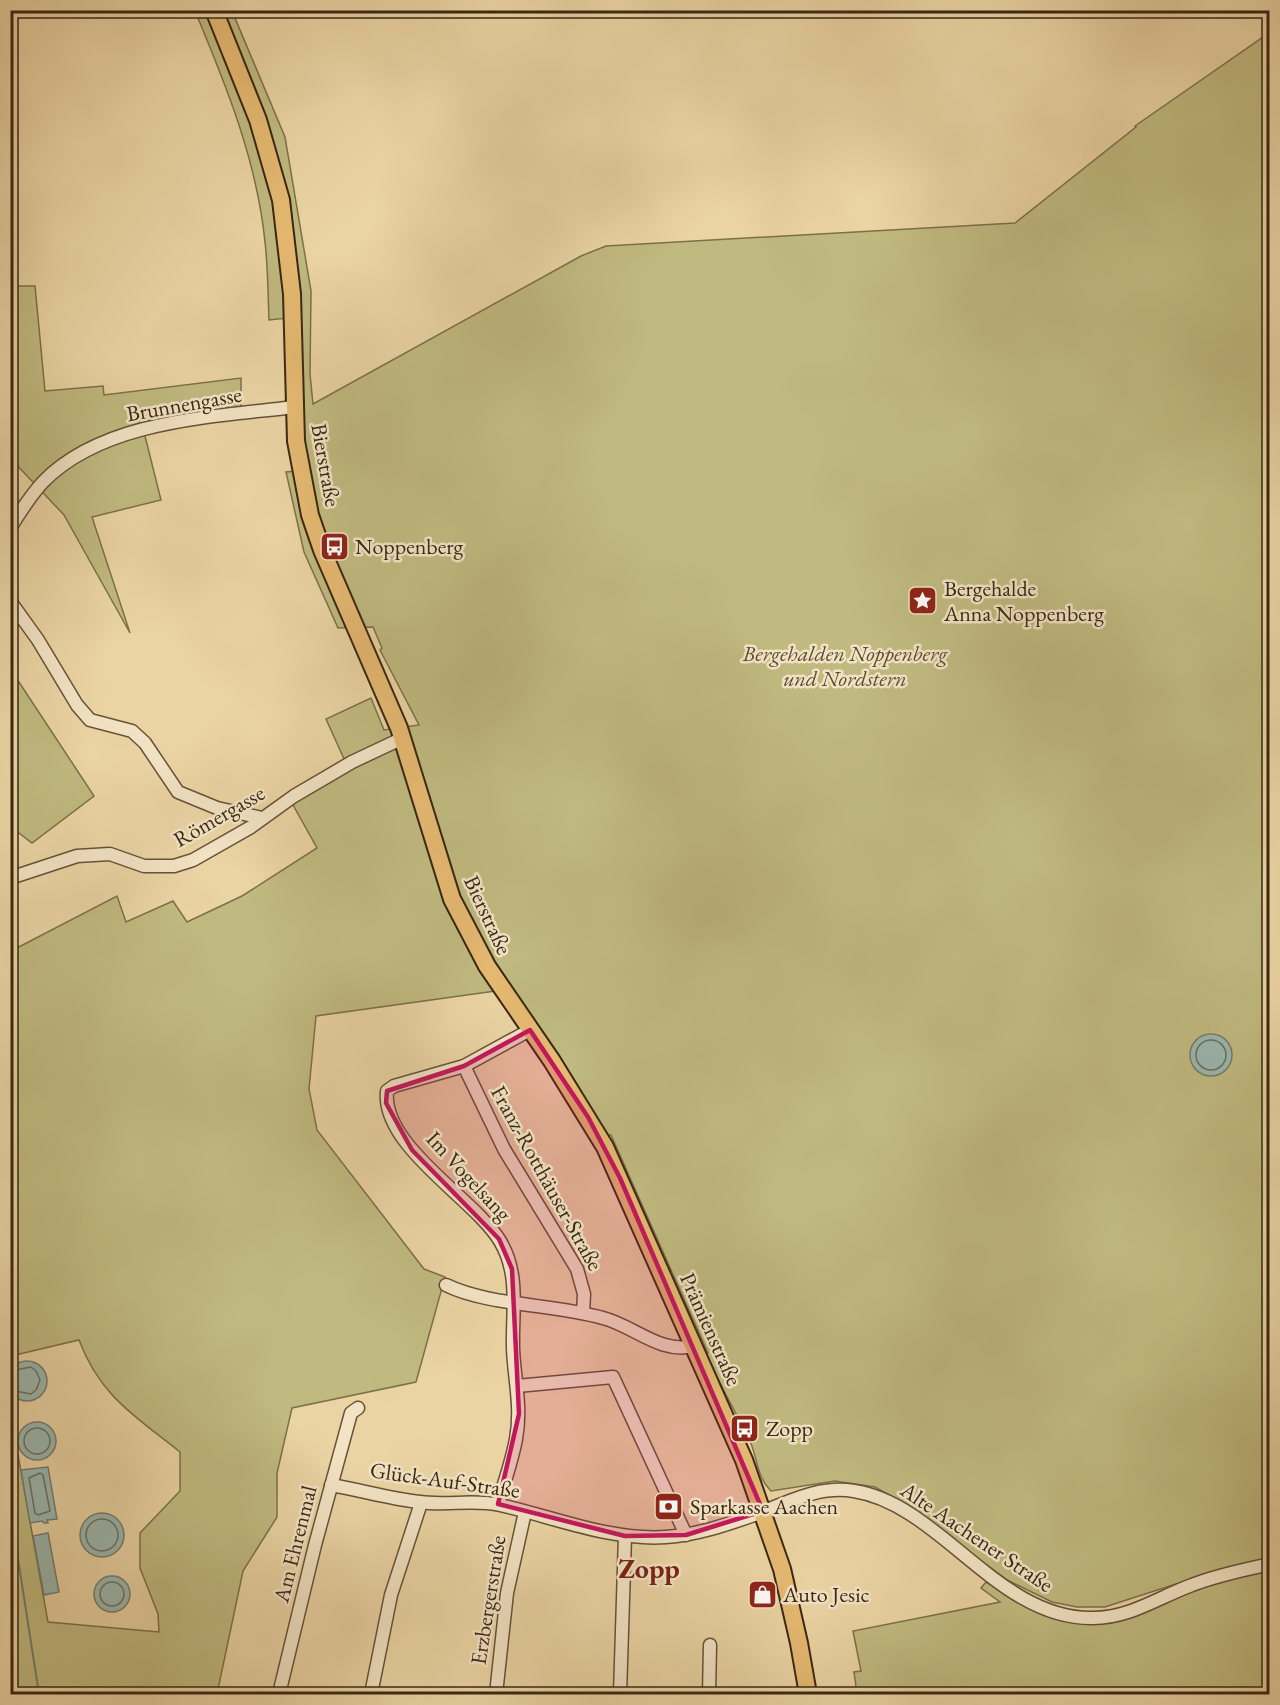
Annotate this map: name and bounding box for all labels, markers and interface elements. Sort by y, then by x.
street label: Brunnengasse [124,380,244,428]
street label: Bierstraße [304,421,348,509]
bus stop icon: Noppenberg [318,530,350,562]
place label: Noppenberg [355,532,464,561]
place label: Bergehalde Anna Noppenberg [943,574,1104,628]
place icon: Bergehalde Anna Noppenberg [907,585,939,617]
park label: Bergehalden Noppenberg und Nordstern [742,639,948,693]
street label: Römergasse [168,778,270,854]
street label: Bierstraße [457,871,519,960]
street label: Franz-Rotthäuser-Straße [484,1080,610,1276]
street label: Im Vogelsang [420,1125,518,1228]
street label: Prämienstraße [673,1268,749,1390]
bus stop icon: Zopp [729,1412,761,1444]
place label: Zopp [766,1414,813,1443]
street label: Glück-Auf-Straße [368,1455,522,1505]
street label: Alte Aachener Straße [894,1475,1059,1599]
street label: Am Ehrenmal [266,1483,323,1606]
bank icon: Sparkasse Aachen [653,1490,685,1522]
place label: Sparkasse Aachen [690,1492,838,1521]
street label: Erzbergerstraße [463,1533,513,1667]
district label: Zopp [618,1550,680,1586]
shop icon: Auto Jesic [746,1578,778,1610]
place label: Auto Jesic [782,1580,870,1609]

